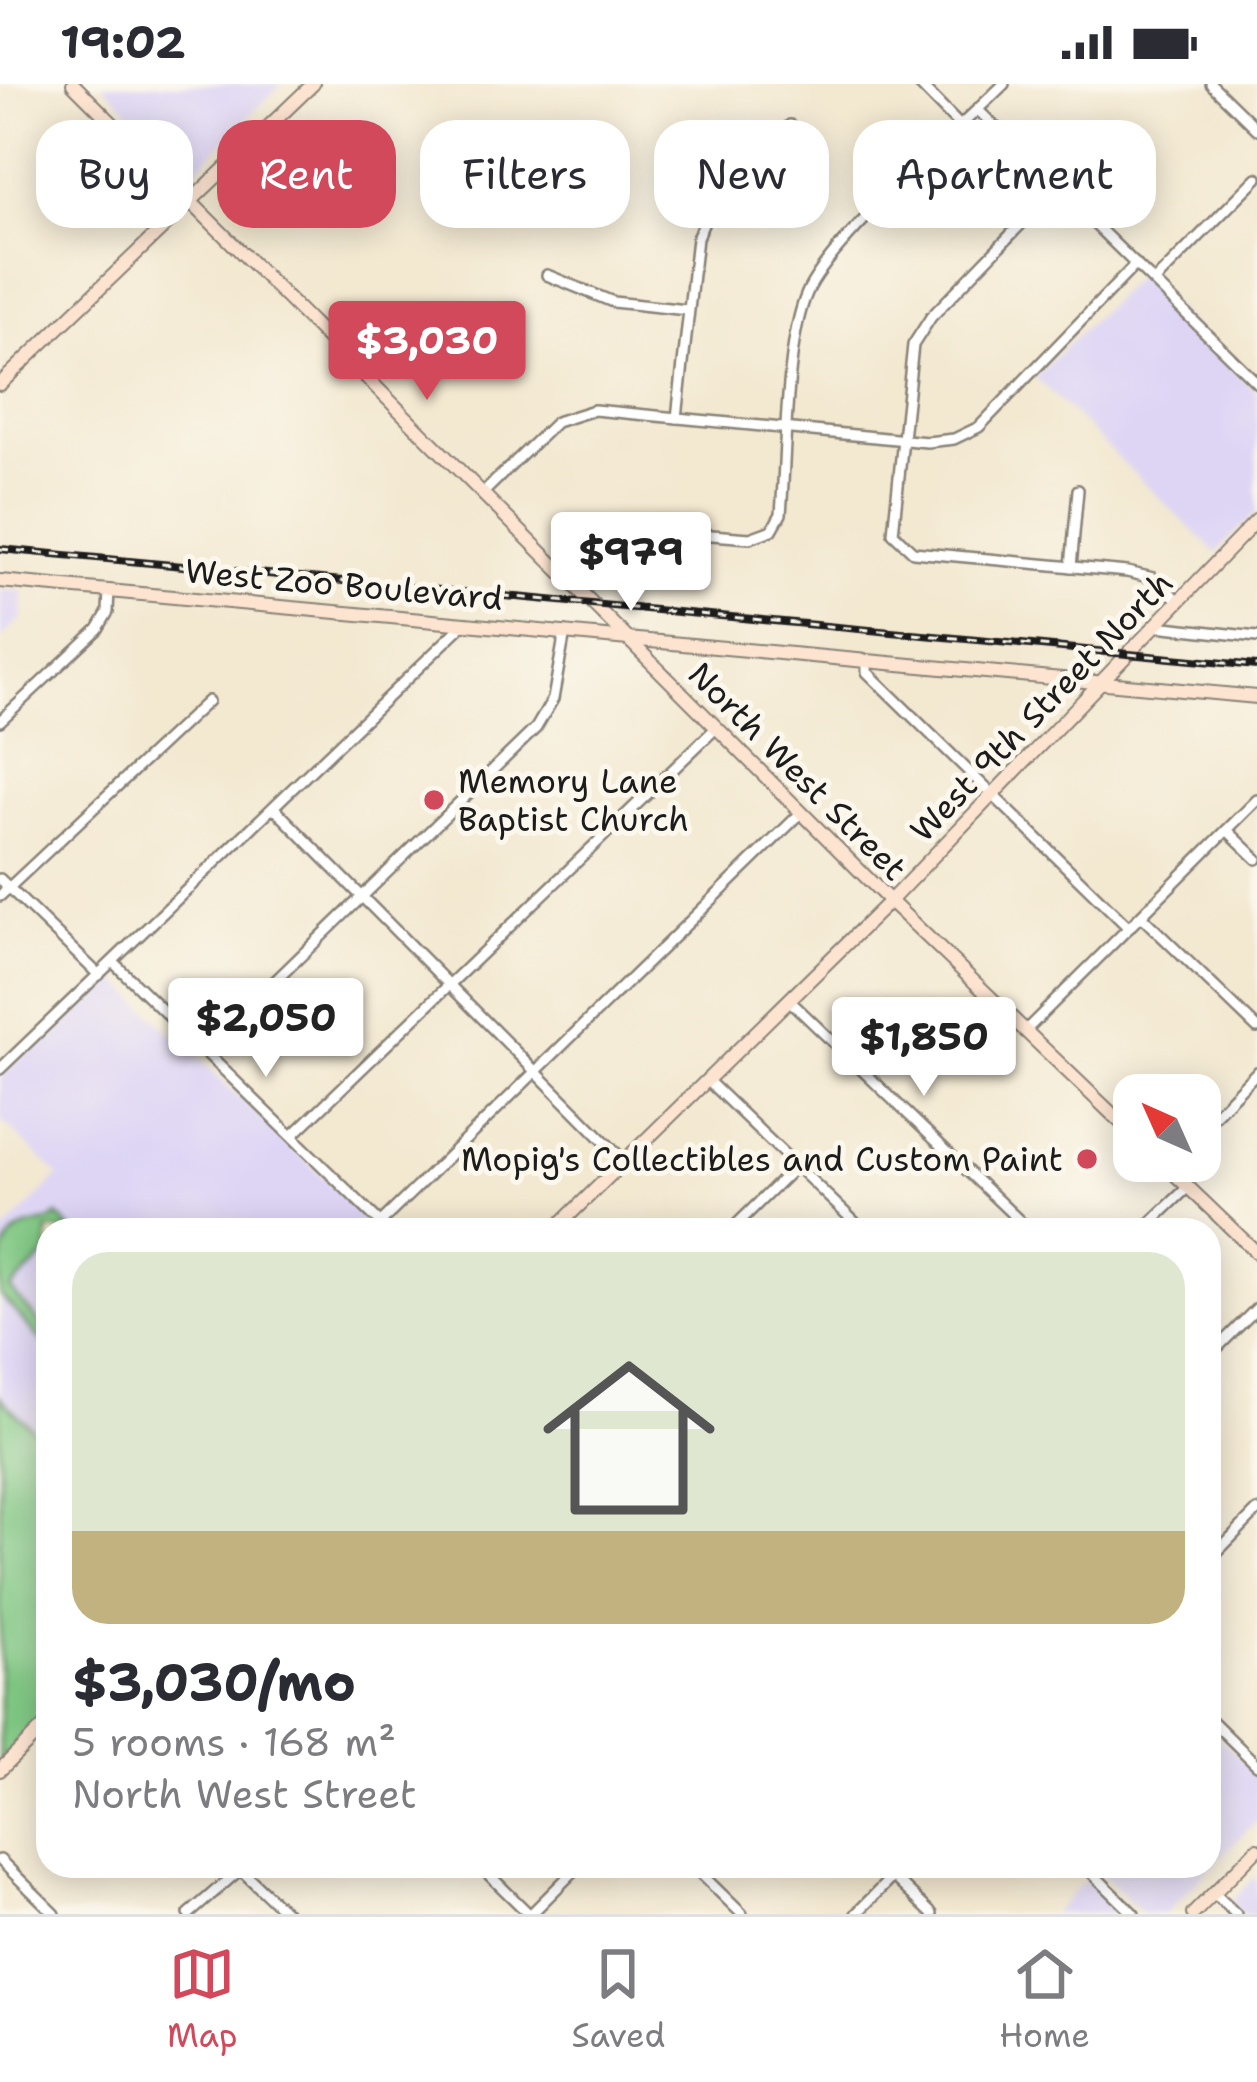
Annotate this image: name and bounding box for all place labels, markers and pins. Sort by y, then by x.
pin: $3,030 [329,301,525,403]
pin: $979 [560,512,702,614]
place label: Memory Lane Baptist Church [458,759,689,842]
marker: Memory Lane Baptist Church [421,787,447,813]
pin: $2,050 [168,978,364,1080]
pin: $1,850 [826,997,1022,1099]
place label: Mopig's Collectibles and Custom Paint [461,1137,1063,1182]
marker: Mopig's Collectibles and Custom Paint [1074,1146,1100,1172]

